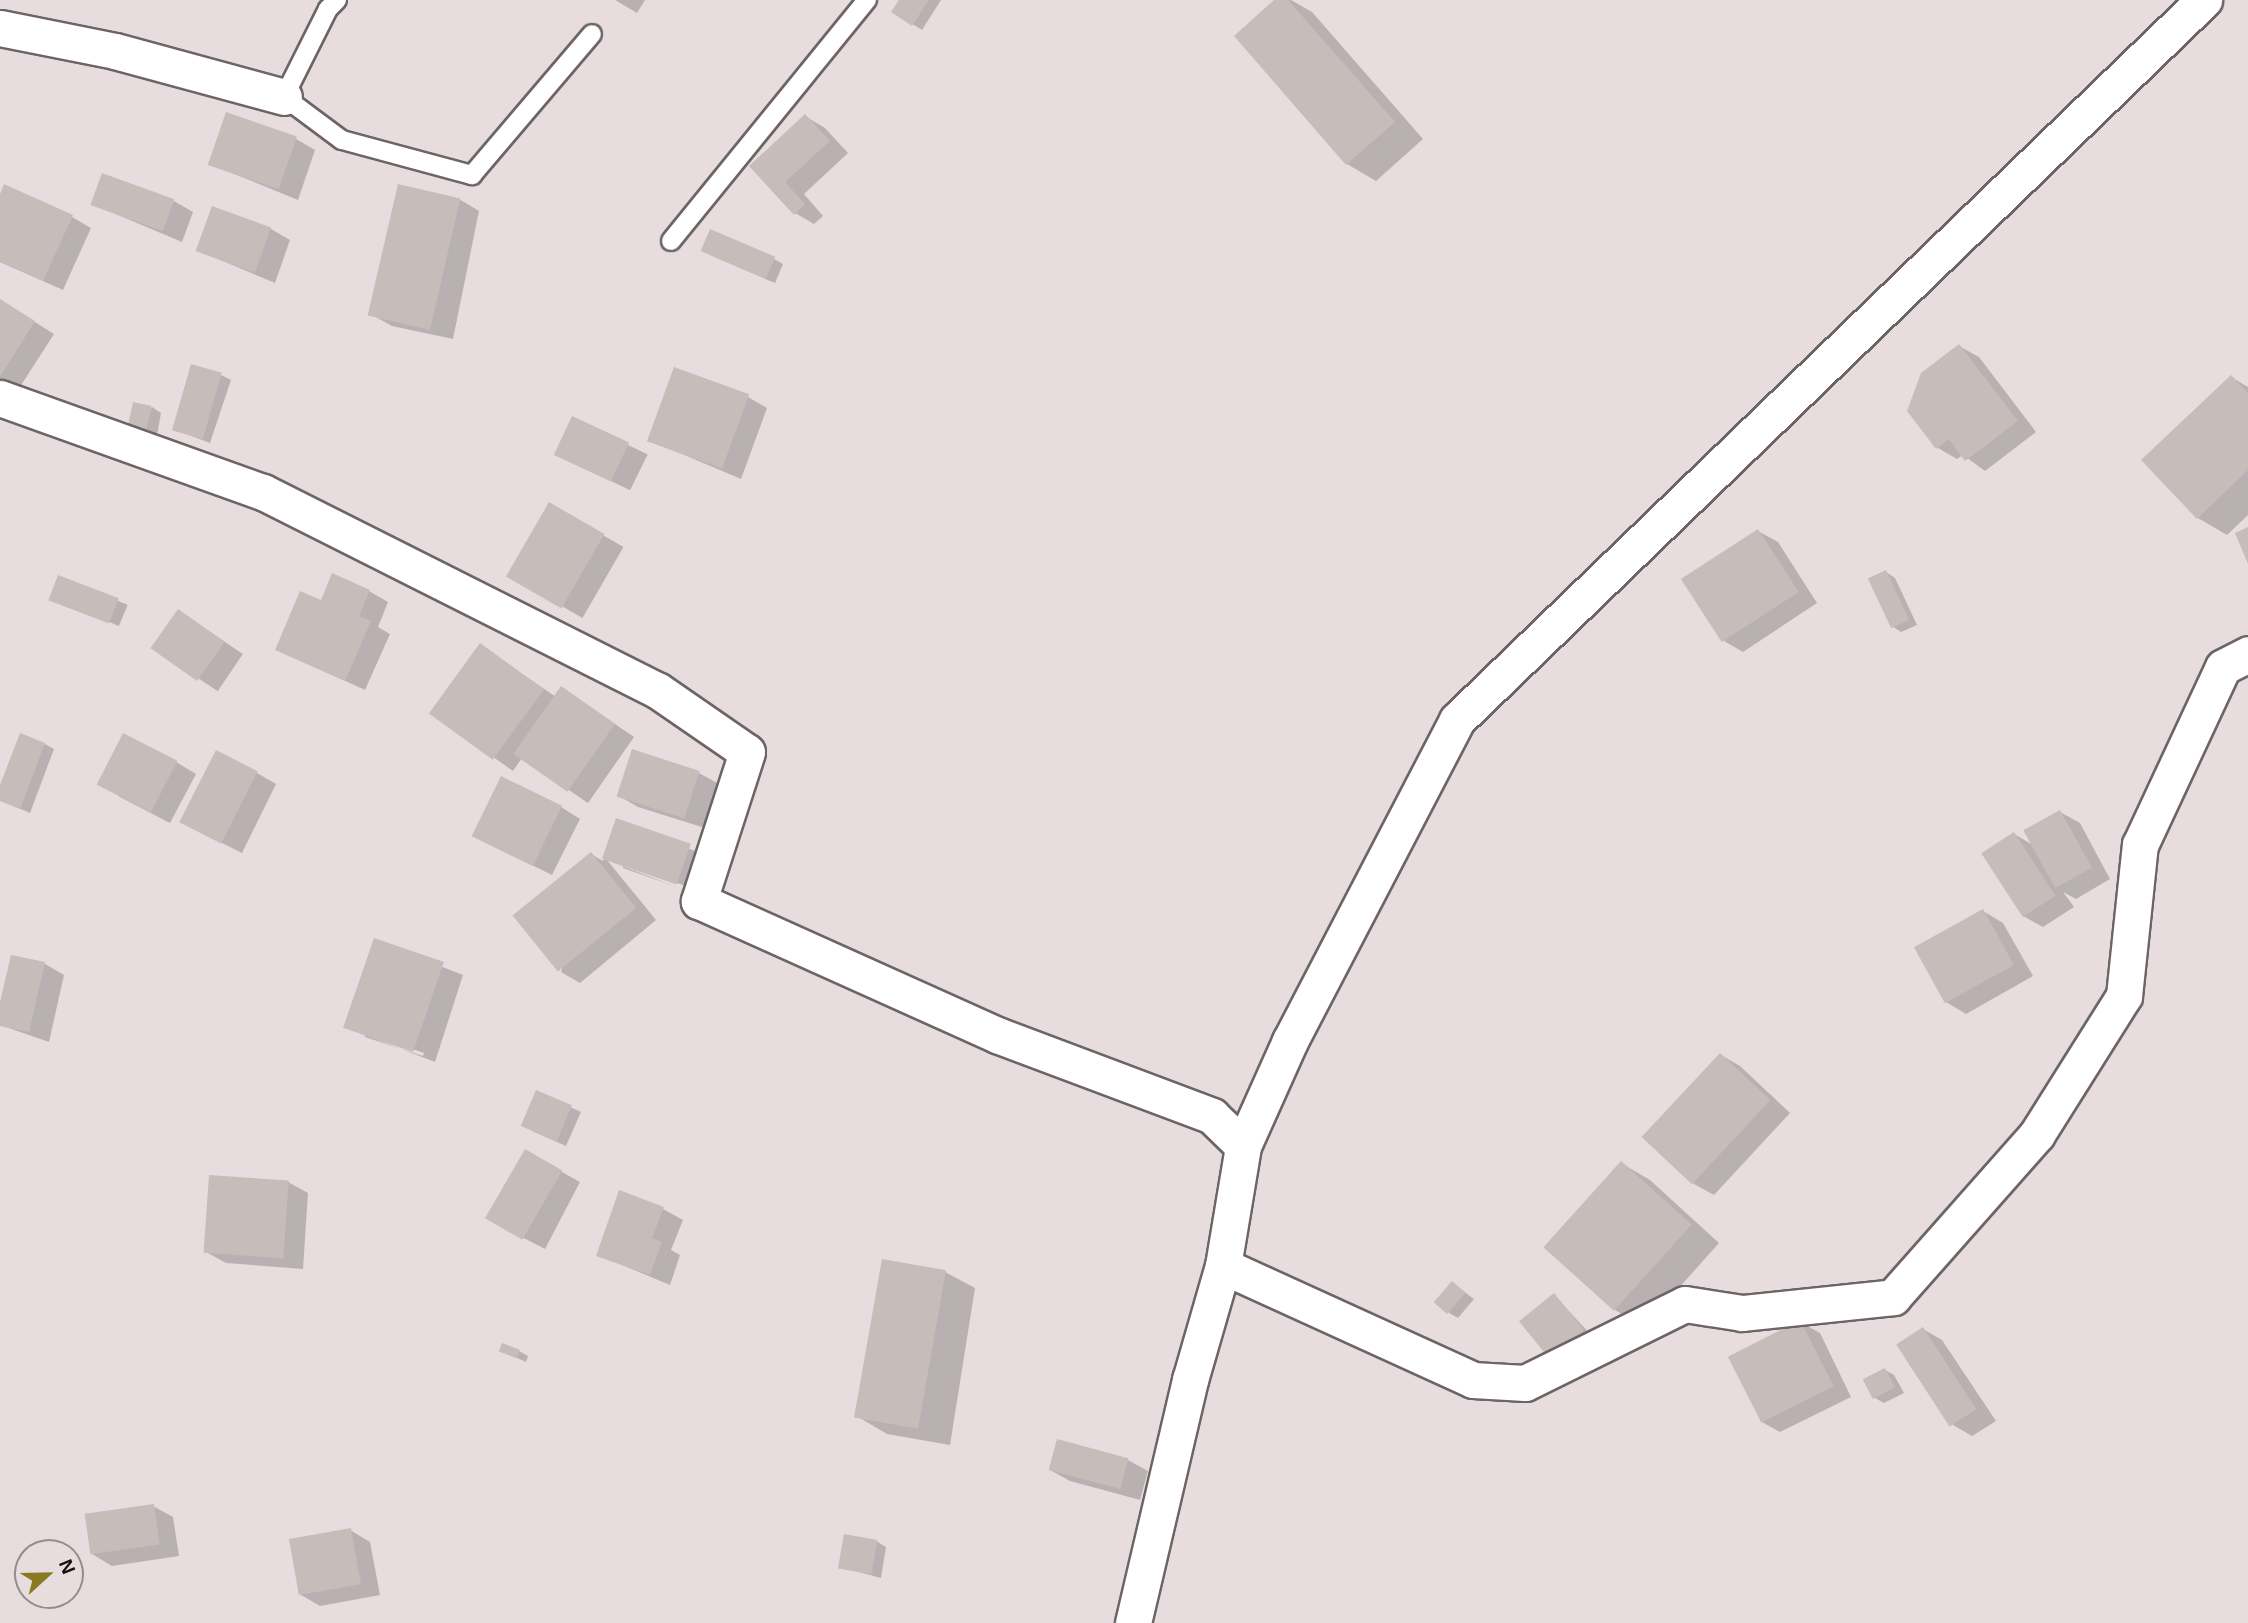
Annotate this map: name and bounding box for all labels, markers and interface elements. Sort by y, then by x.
north arrow [14,1539,84,1609]
text: N [55,1556,79,1577]

